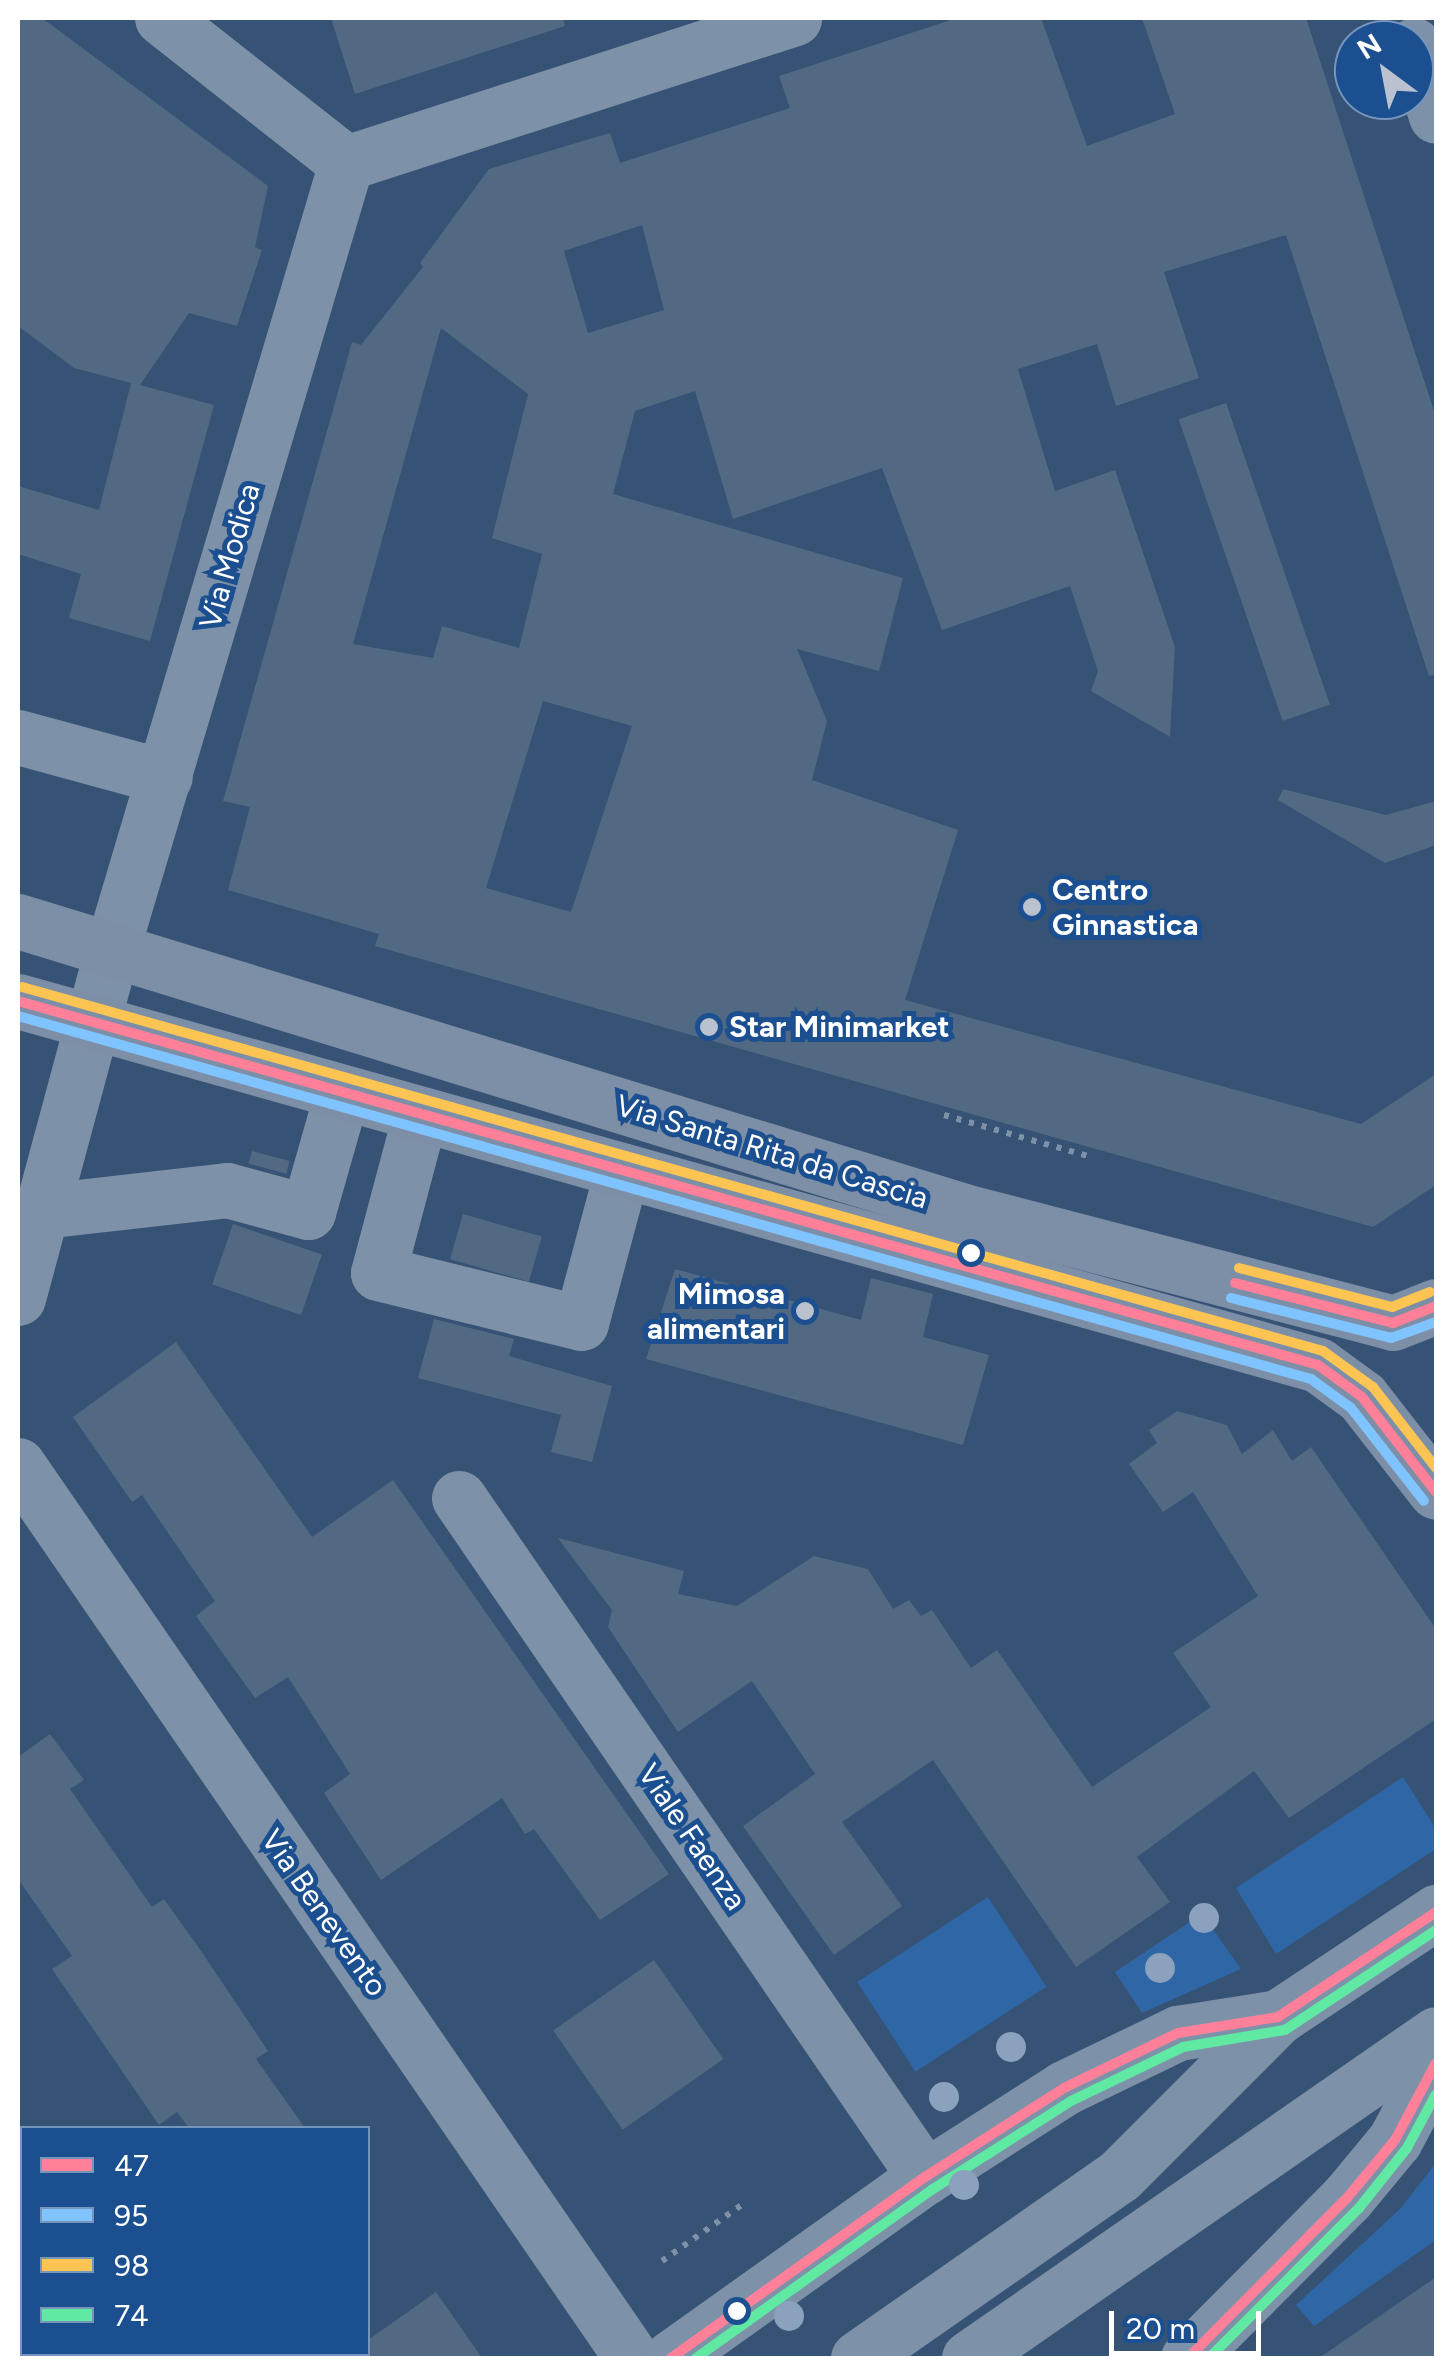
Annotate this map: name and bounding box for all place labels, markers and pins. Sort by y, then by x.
place label: Centro Ginnastica [1052,872,1198,942]
marker: Centro Ginnastica [1021,896,1043,918]
place label: Star Minimarket [729,1009,950,1045]
marker: Star Minimarket [698,1016,720,1038]
unlabelled marker [961,1243,981,1263]
place label: Mimosa alimentari [647,1276,785,1346]
marker: Mimosa alimentari [794,1300,816,1322]
unlabelled marker [727,2301,747,2321]

